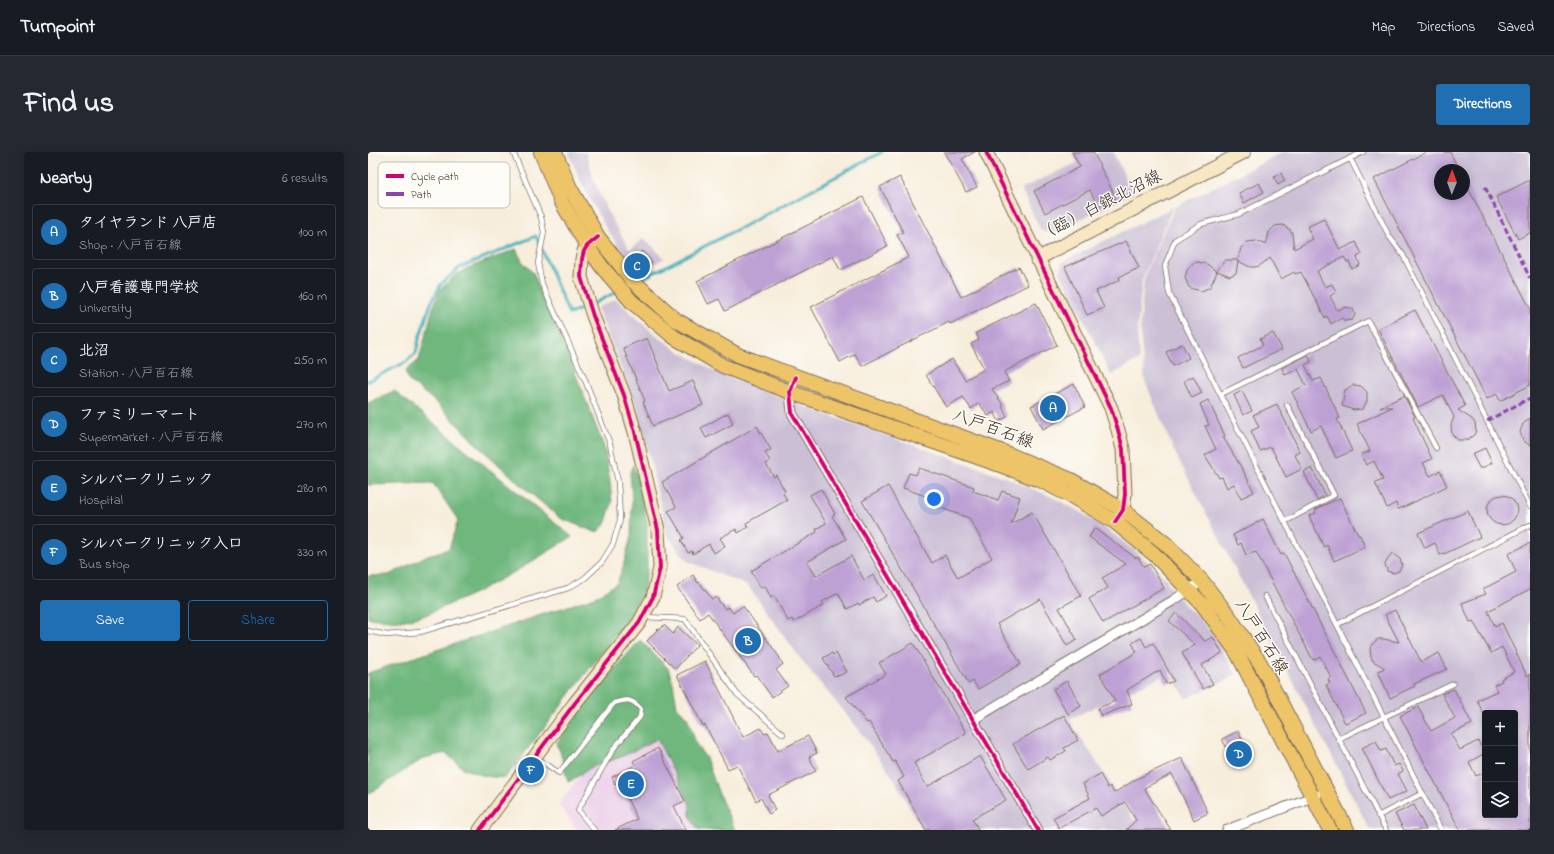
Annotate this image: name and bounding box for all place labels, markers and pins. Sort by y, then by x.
pin: C [624,251,650,281]
pin: A [1040,393,1066,423]
pin: B [735,626,761,656]
pin: D [1226,739,1252,769]
pin: F [518,755,544,785]
pin: E [618,769,644,799]

